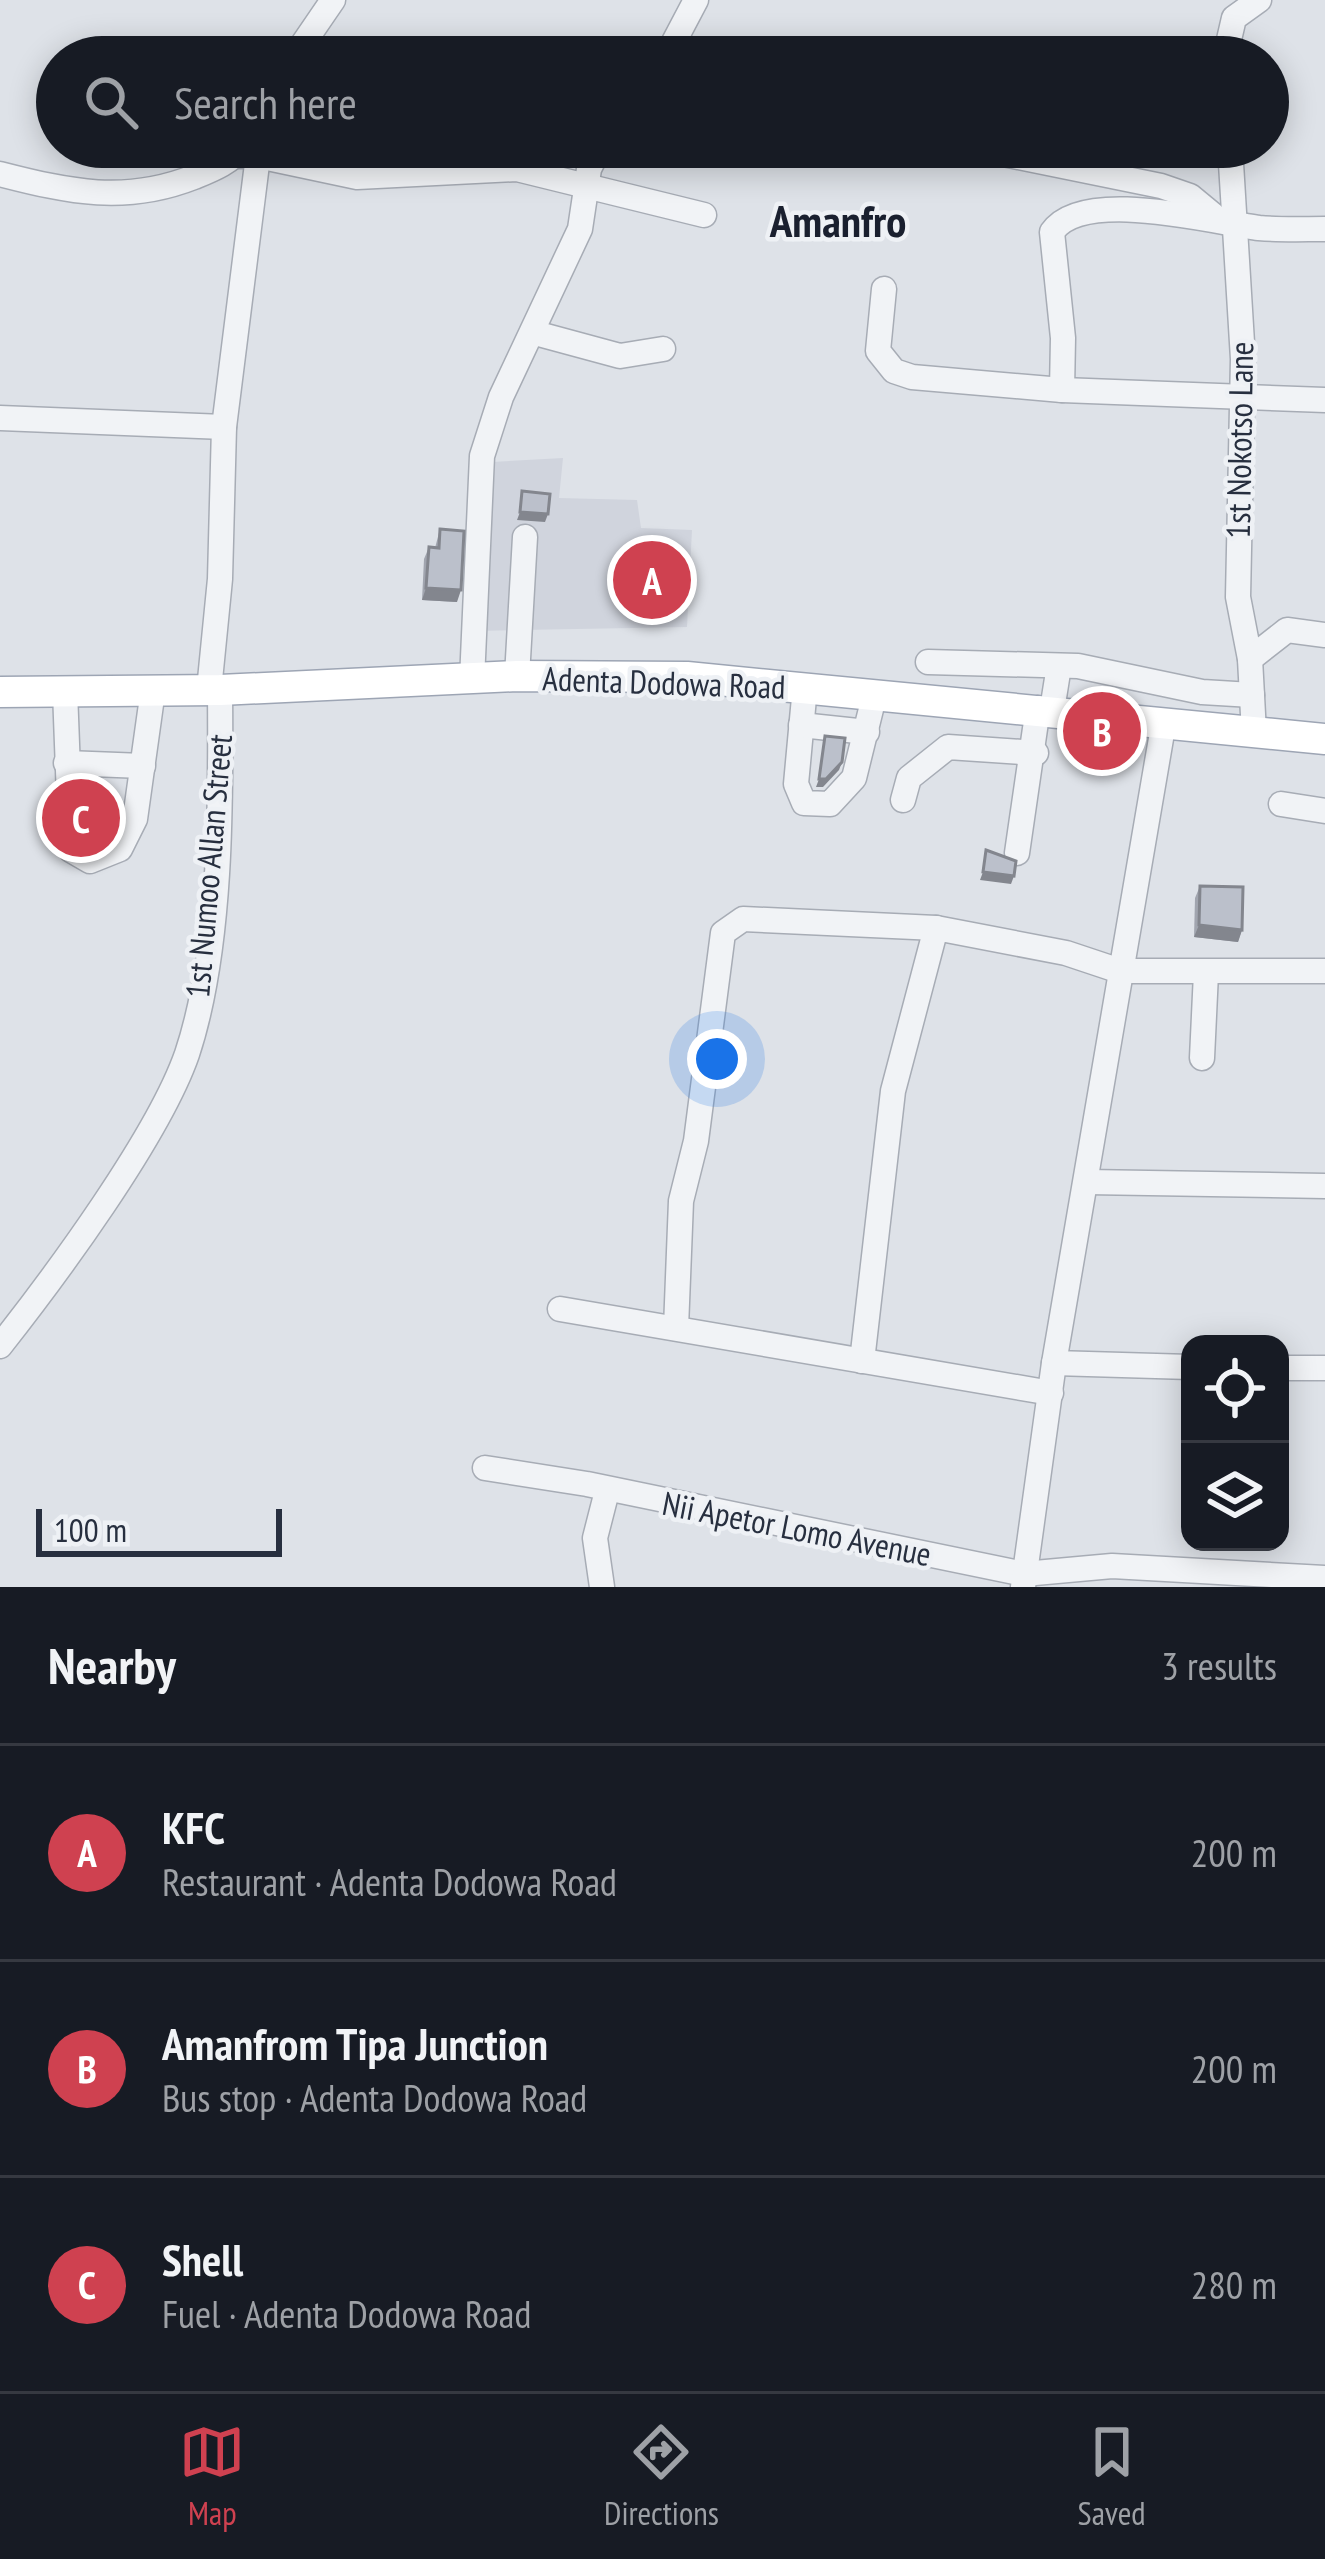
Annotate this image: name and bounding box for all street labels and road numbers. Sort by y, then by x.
street label: 1st Nokotso Lane [1216,341,1262,539]
street label: Adenta Dodowa Road [542,656,786,708]
street label: 1st Numoo Allan Street [175,733,241,999]
street label: Nii Apetor Lomo Avenue [659,1481,935,1575]

